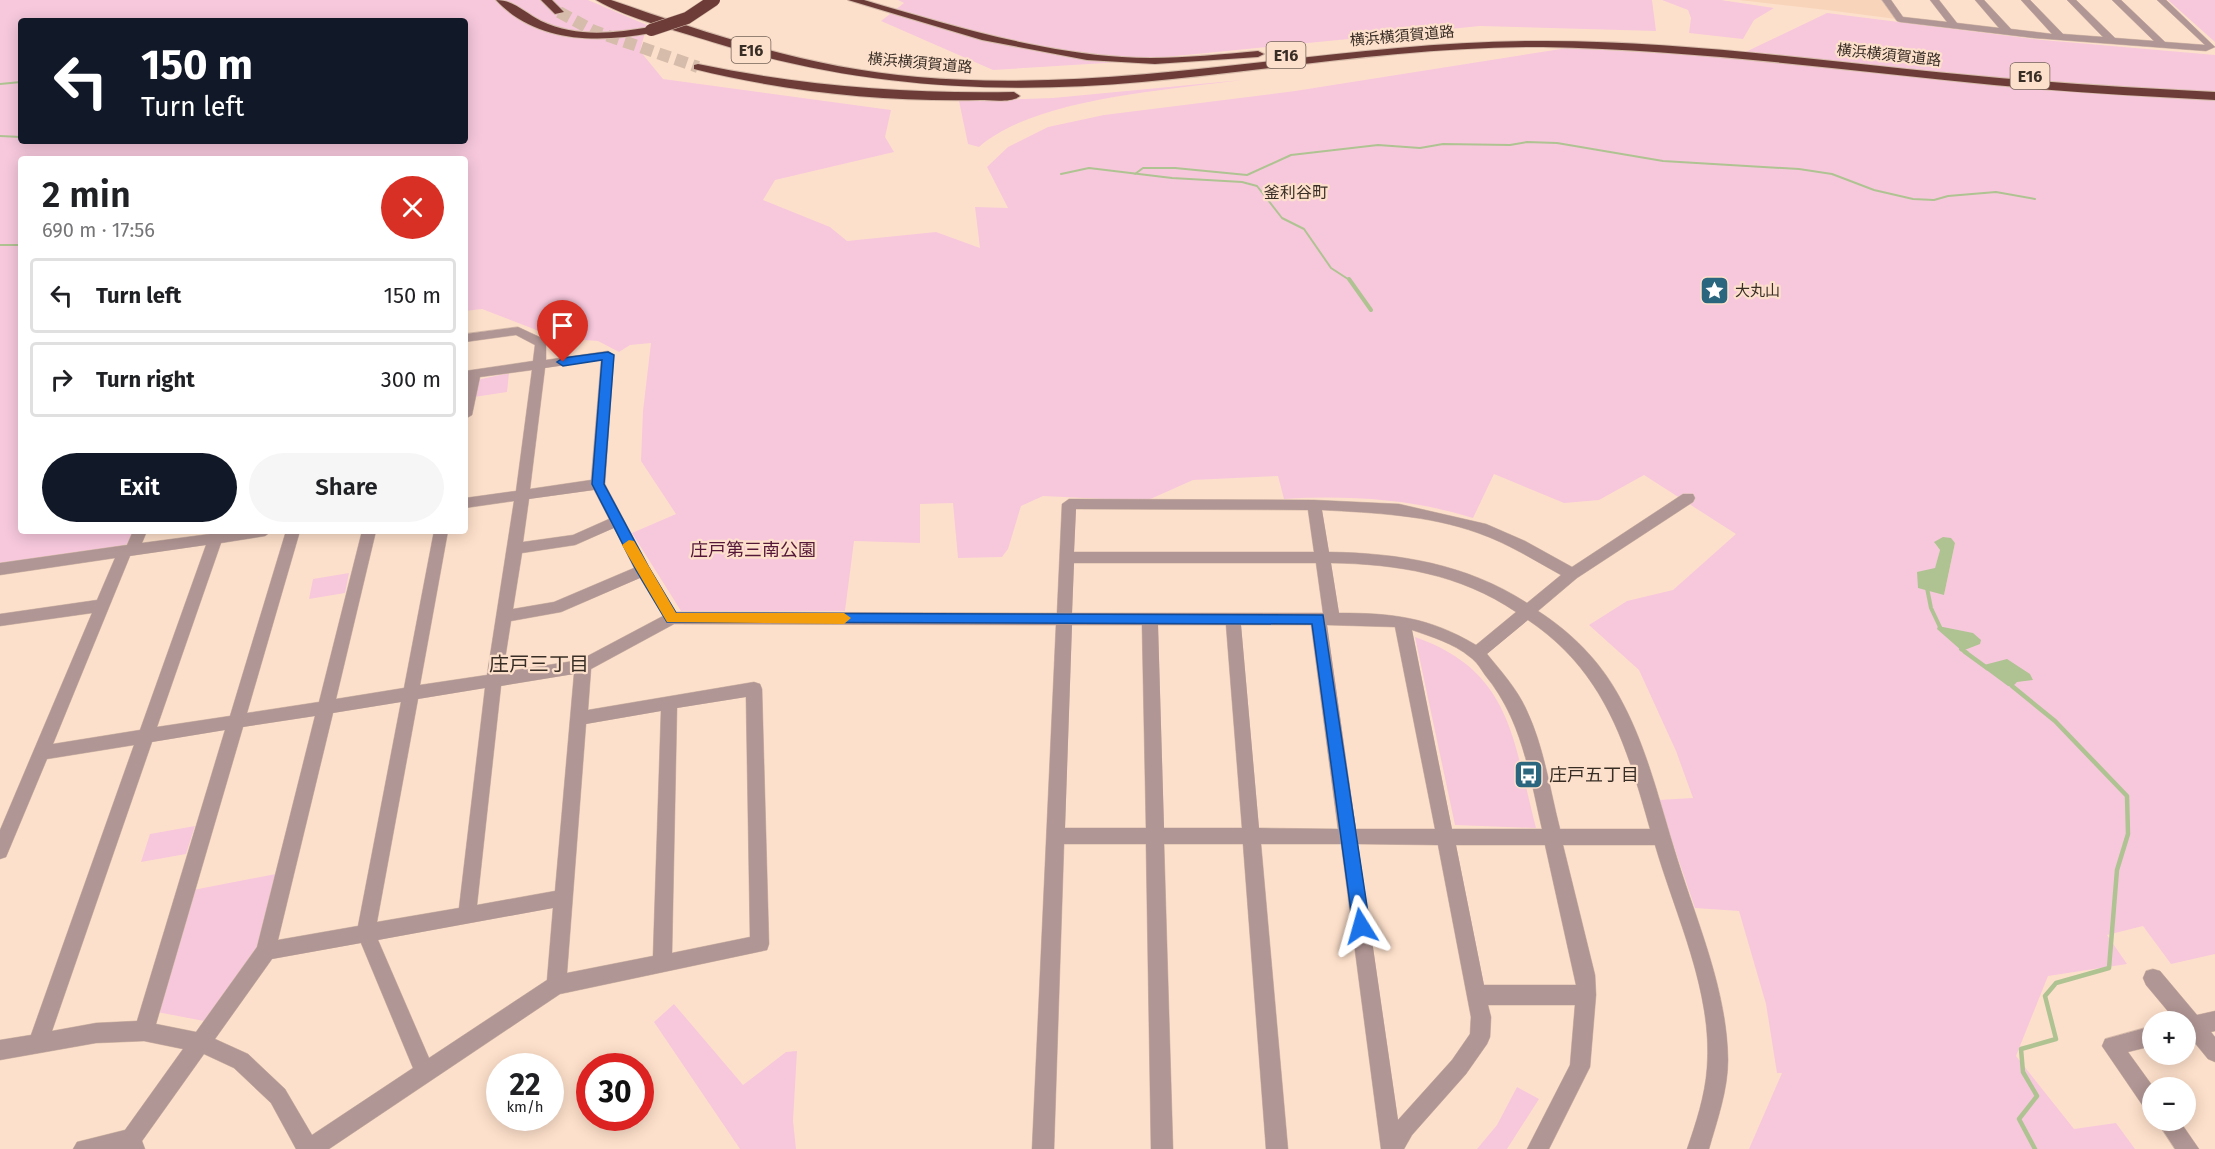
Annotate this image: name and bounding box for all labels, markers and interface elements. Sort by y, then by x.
street label: 横浜横須賀道路 [1349,22,1455,50]
road number: E16 [732,37,771,63]
text: 150 m [141,40,253,90]
street label: 横浜横須賀道路 [1836,41,1942,69]
icon: left [42,42,120,120]
road number: E16 [1266,42,1306,68]
street label: 横浜横須賀道路 [867,49,973,77]
road number: E16 [2010,63,2050,89]
text: Turn left [141,91,244,123]
text: 2 min [42,173,131,217]
button: close [381,176,444,239]
district label: 釜利谷町 [1264,183,1328,202]
text: 690 m · 17:56 [42,218,155,242]
place icon: 大丸山 [1698,275,1730,307]
icon: left [45,279,78,312]
text: Turn left [96,282,181,309]
text: 150 m [383,282,441,309]
place label: 大丸山 [1735,282,1780,300]
pin [537,300,588,362]
icon: arrive [546,309,579,342]
icon: right [45,363,78,396]
text: Turn right [96,366,195,393]
text: 300 m [381,366,441,393]
button: Exit [42,453,237,522]
button: Share [249,453,444,522]
park label: 庄戸第三南公園 [690,539,816,561]
district label: 庄戸三丁目 [489,652,589,676]
bus stop icon: 庄戸五丁目 [1512,759,1544,791]
place label: 庄戸五丁目 [1549,764,1639,786]
position arrow [1329,894,1393,958]
map controls [2142,1011,2196,1131]
button: + [2142,1011,2196,1065]
speed limit sign: 30 [576,1053,654,1131]
text: 22 [509,1067,541,1103]
button: − [2142,1077,2196,1131]
text: km/h [506,1098,544,1116]

